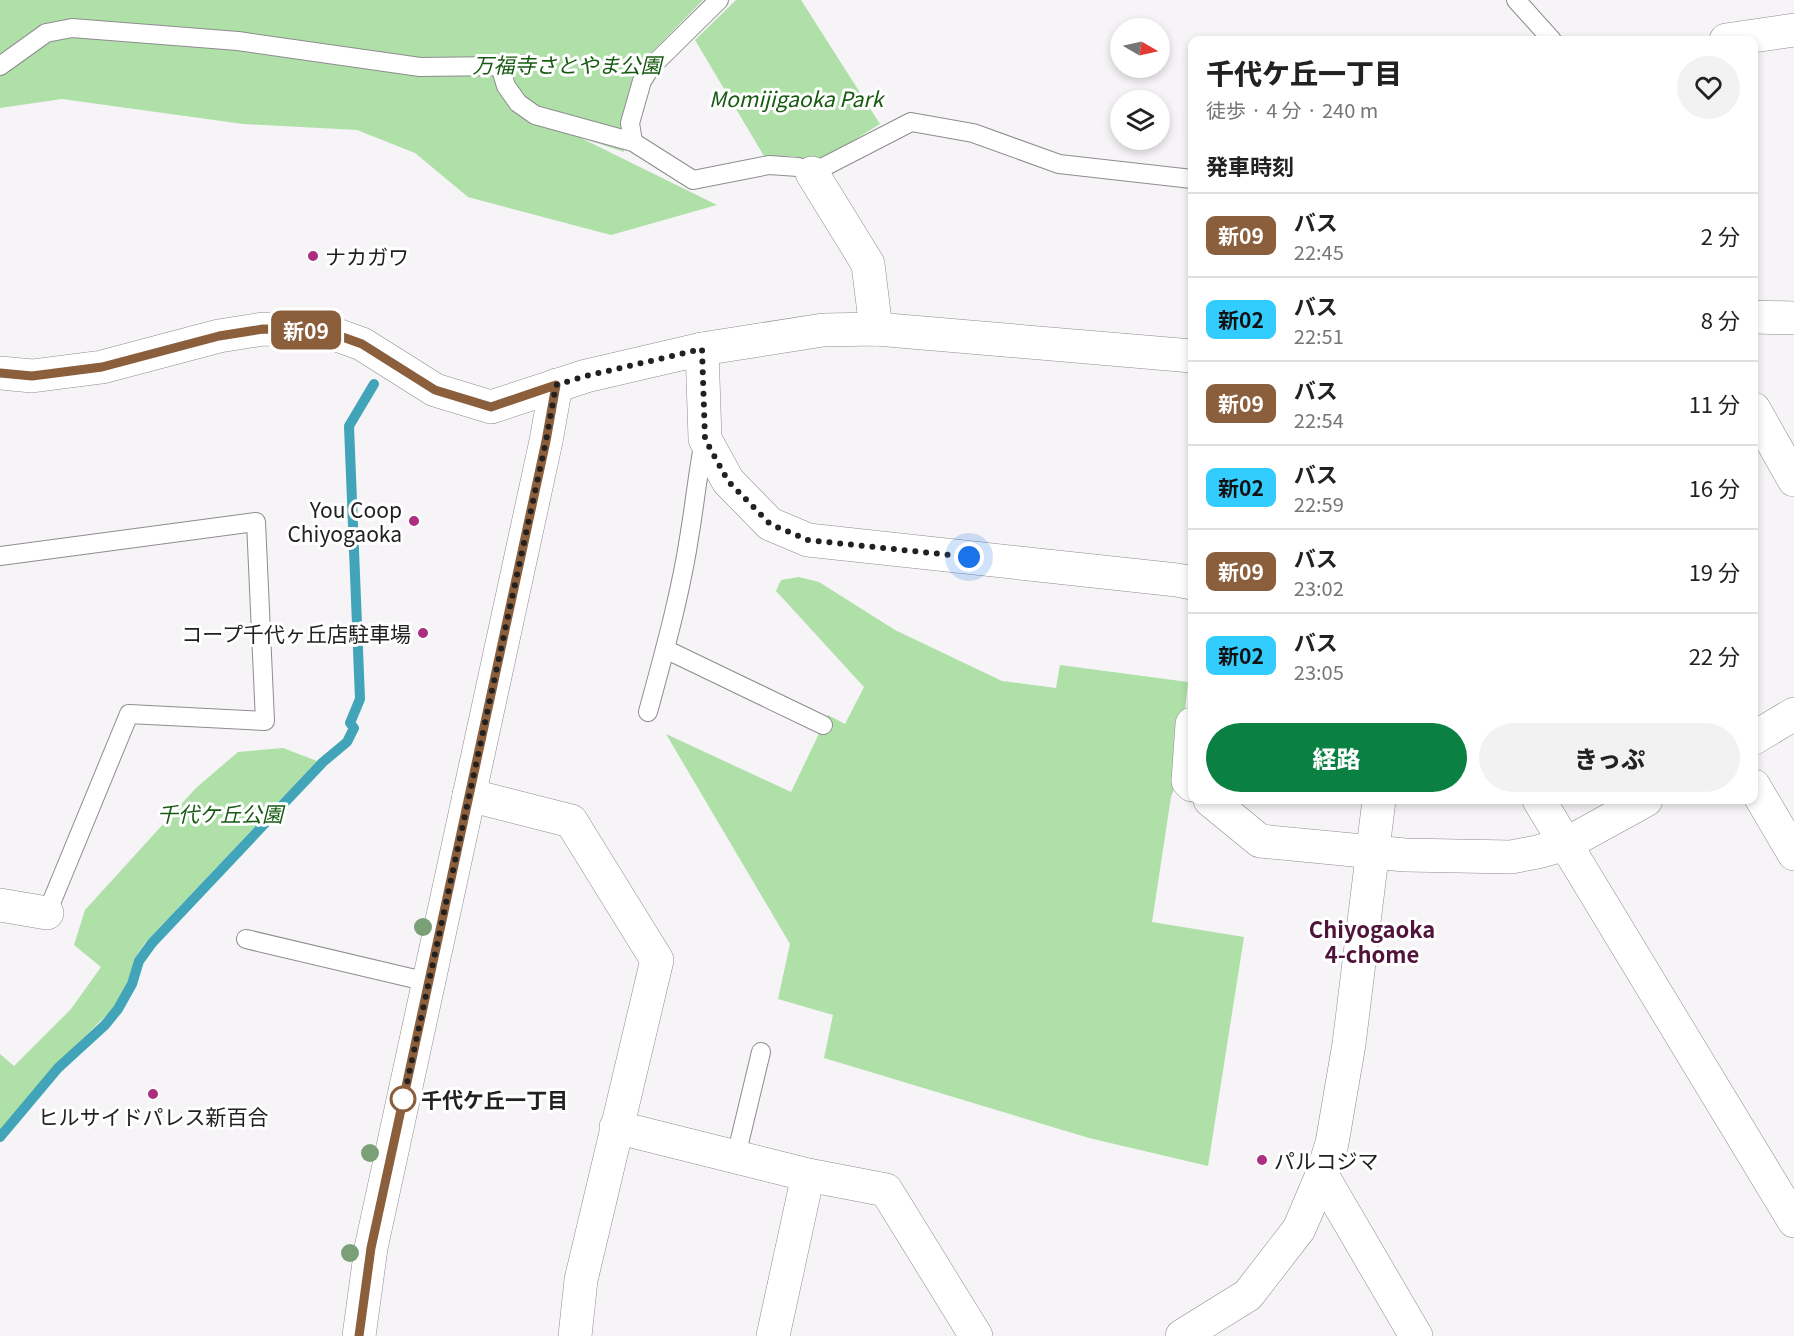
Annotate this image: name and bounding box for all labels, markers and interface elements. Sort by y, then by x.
north arrow [1110,18,1170,78]
map controls [1110,18,1170,150]
park label: 万福寺さとやま公園 [473,49,664,79]
text: 千代ケ丘一丁目 [1206,52,1402,92]
button: heart [1677,56,1740,119]
park label: Momijigaoka Park [709,83,885,113]
button: layers [1110,90,1170,150]
text: 徒歩 · 4 分 · 240 m [1206,95,1378,124]
text: 発車時刻 [1206,149,1294,181]
text: バス [1294,205,1338,237]
text: 2 分 [1701,219,1740,251]
text: 新09 [1218,220,1264,250]
text: 22:45 [1294,237,1344,266]
place label: ナカガワ [325,241,409,271]
marker: ナカガワ [306,249,320,263]
text: バス [1294,289,1338,321]
text: 8 分 [1701,303,1740,335]
text: 新02 [1218,304,1264,334]
line badge: 新09 [272,310,340,350]
text: 新09 [283,315,329,345]
text: 22:51 [1294,321,1344,350]
text: バス [1294,373,1338,405]
text: 11 分 [1689,387,1740,419]
text: 新09 [1218,388,1264,418]
text: 22:54 [1294,405,1344,434]
text: バス [1294,457,1338,489]
text: 16 分 [1689,471,1740,503]
text: 新02 [1218,472,1264,502]
text: 22:59 [1294,489,1344,518]
place label: You Coop Chiyogaoka [287,494,402,548]
marker: You Coop Chiyogaoka [407,514,421,528]
text: バス [1294,541,1338,573]
your location [954,542,984,572]
text: 19 分 [1689,555,1740,587]
text: 新09 [1218,556,1264,586]
text: 23:02 [1294,573,1344,602]
place label: コープ千代ヶ丘店駐車場 [181,618,411,648]
text: バス [1294,625,1338,657]
marker: コープ千代ヶ丘店駐車場 [416,626,430,640]
text: 22 分 [1689,639,1740,671]
text: 新02 [1218,640,1264,670]
text: 23:05 [1294,657,1344,686]
button: 経路 [1206,723,1467,792]
button: きっぷ [1479,723,1740,792]
park label: 千代ケ丘公園 [157,798,286,828]
district label: Chiyogaoka 4-chome [1309,912,1435,969]
place label: 千代ケ丘一丁目 [421,1084,568,1114]
marker: 千代ケ丘一丁目 [390,1086,416,1112]
marker: ヒルサイドパレス新百合 [146,1087,160,1101]
place label: ヒルサイドパレス新百合 [38,1101,269,1131]
place label: パルコジマ [1274,1145,1379,1175]
marker: パルコジマ [1255,1153,1269,1167]

